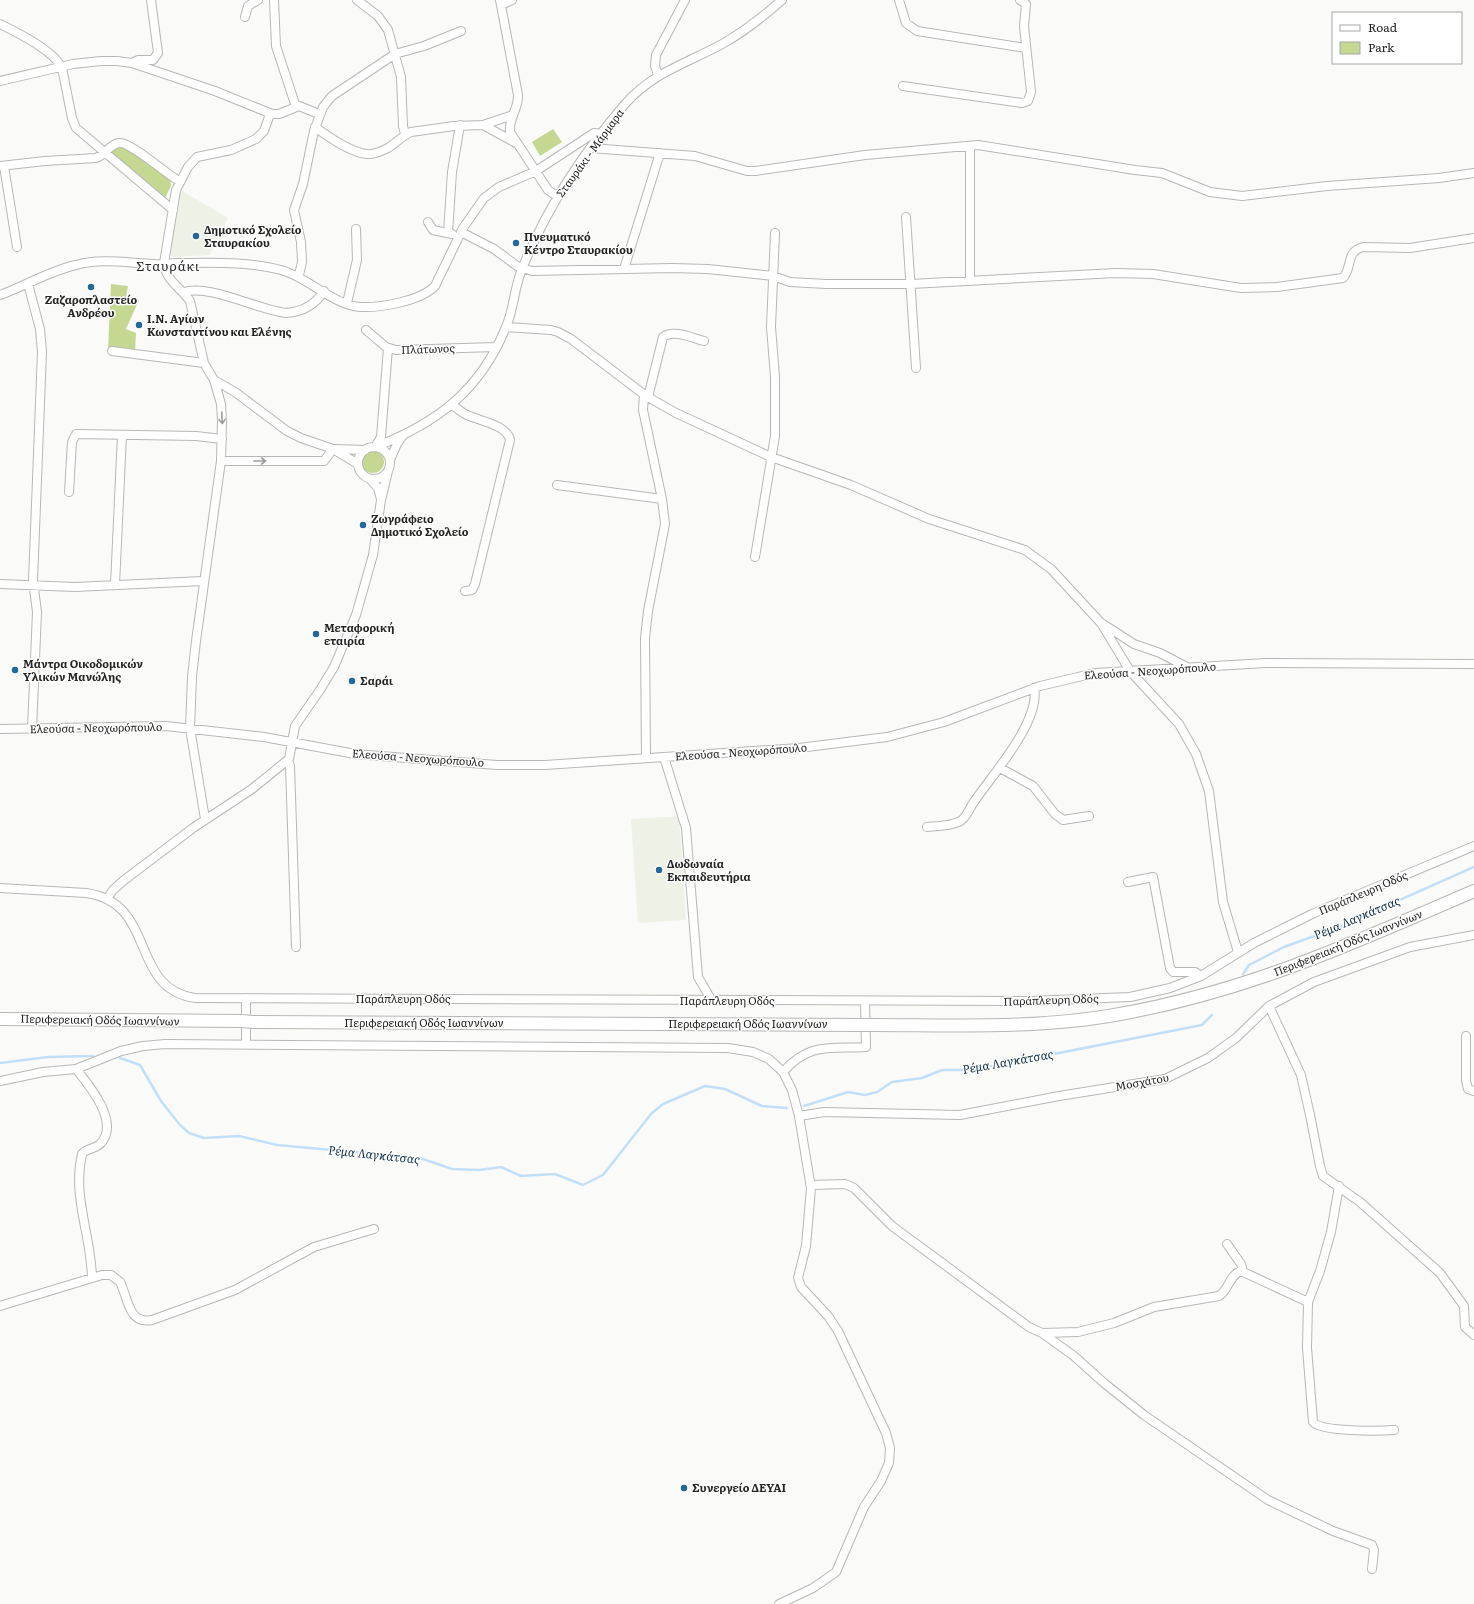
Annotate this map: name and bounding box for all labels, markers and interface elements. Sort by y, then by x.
legend [1332,12,1462,64]
text: Road [1368,18,1398,36]
text: Park [1368,38,1395,56]
street label: Σταυράκι - Μάρμαρα [552,105,627,200]
place label: Δημοτικό Σχολείο Σταυρακίου [204,221,302,250]
place label: Πνευματικό Κέντρο Σταυρακίου [524,228,633,257]
marker: Δημοτικό Σχολείο Σταυρακίου [191,231,201,241]
marker: Πνευματικό Κέντρο Σταυρακίου [511,238,521,248]
district label: Σταυράκι [136,256,200,275]
marker: Ζαζαροπλαστείο Ανδρέου [86,282,96,292]
place label: Ζαζαροπλαστείο Ανδρέου [45,291,138,320]
place label: Ι.Ν. Αγίων Κωνσταντίνου και Ελένης [147,310,292,339]
marker: Ι.Ν. Αγίων Κωνσταντίνου και Ελένης [134,320,144,330]
street label: Πλάτωνος [401,339,456,357]
one-way arrow [218,411,225,424]
one-way arrow [253,457,266,465]
place label: Ζωγράφειο Δημοτικό Σχολείο [371,510,469,539]
marker: Ζωγράφειο Δημοτικό Σχολείο [358,520,368,530]
place label: Μεταφορική εταιρία [324,619,394,648]
marker: Μεταφορική εταιρία [311,629,321,639]
place label: Μάντρα Οικοδομικών Υλικών Μανώλης [23,655,143,684]
street label: Ελεούσα - Νεοχωρόπουλο [1083,657,1217,683]
marker: Μάντρα Οικοδομικών Υλικών Μανώλης [10,665,20,675]
place label: Σαράι [360,672,393,688]
marker: Σαράι [347,676,357,686]
street label: Ελεούσα - Νεοχωρόπουλο [30,718,162,736]
street label: Ελεούσα - Νεοχωρόπουλο [674,738,808,764]
street label: Ελεούσα - Νεοχωρόπουλο [351,744,485,770]
place label: Δωδωναία Εκπαιδευτήρια [667,855,751,884]
marker: Δωδωναία Εκπαιδευτήρια [654,865,664,875]
street label: Παράπλευρη Οδός [1316,866,1410,918]
water label: Ρέμα Λαγκάτσας [1311,891,1403,943]
street label: Περιφερειακή Οδός Ιωαννίνων [1271,905,1424,979]
street label: Παράπλευρη Οδός [1003,989,1099,1009]
street label: Παράπλευρη Οδός [355,990,451,1006]
street label: Παράπλευρη Οδός [679,992,775,1008]
street label: Περιφερειακή Οδός Ιωαννίνων [20,1010,180,1028]
street label: Περιφερειακή Οδός Ιωαννίνων [344,1014,504,1030]
street label: Περιφερειακή Οδός Ιωαννίνων [668,1015,828,1031]
water label: Ρέμα Λαγκάτσας [961,1044,1055,1078]
street label: Μοσχάτου [1114,1068,1170,1094]
water label: Ρέμα Λαγκάτσας [327,1140,421,1168]
place label: Συνεργείο ΔΕΥΑΙ [692,1479,787,1495]
marker: Συνεργείο ΔΕΥΑΙ [679,1483,689,1493]

